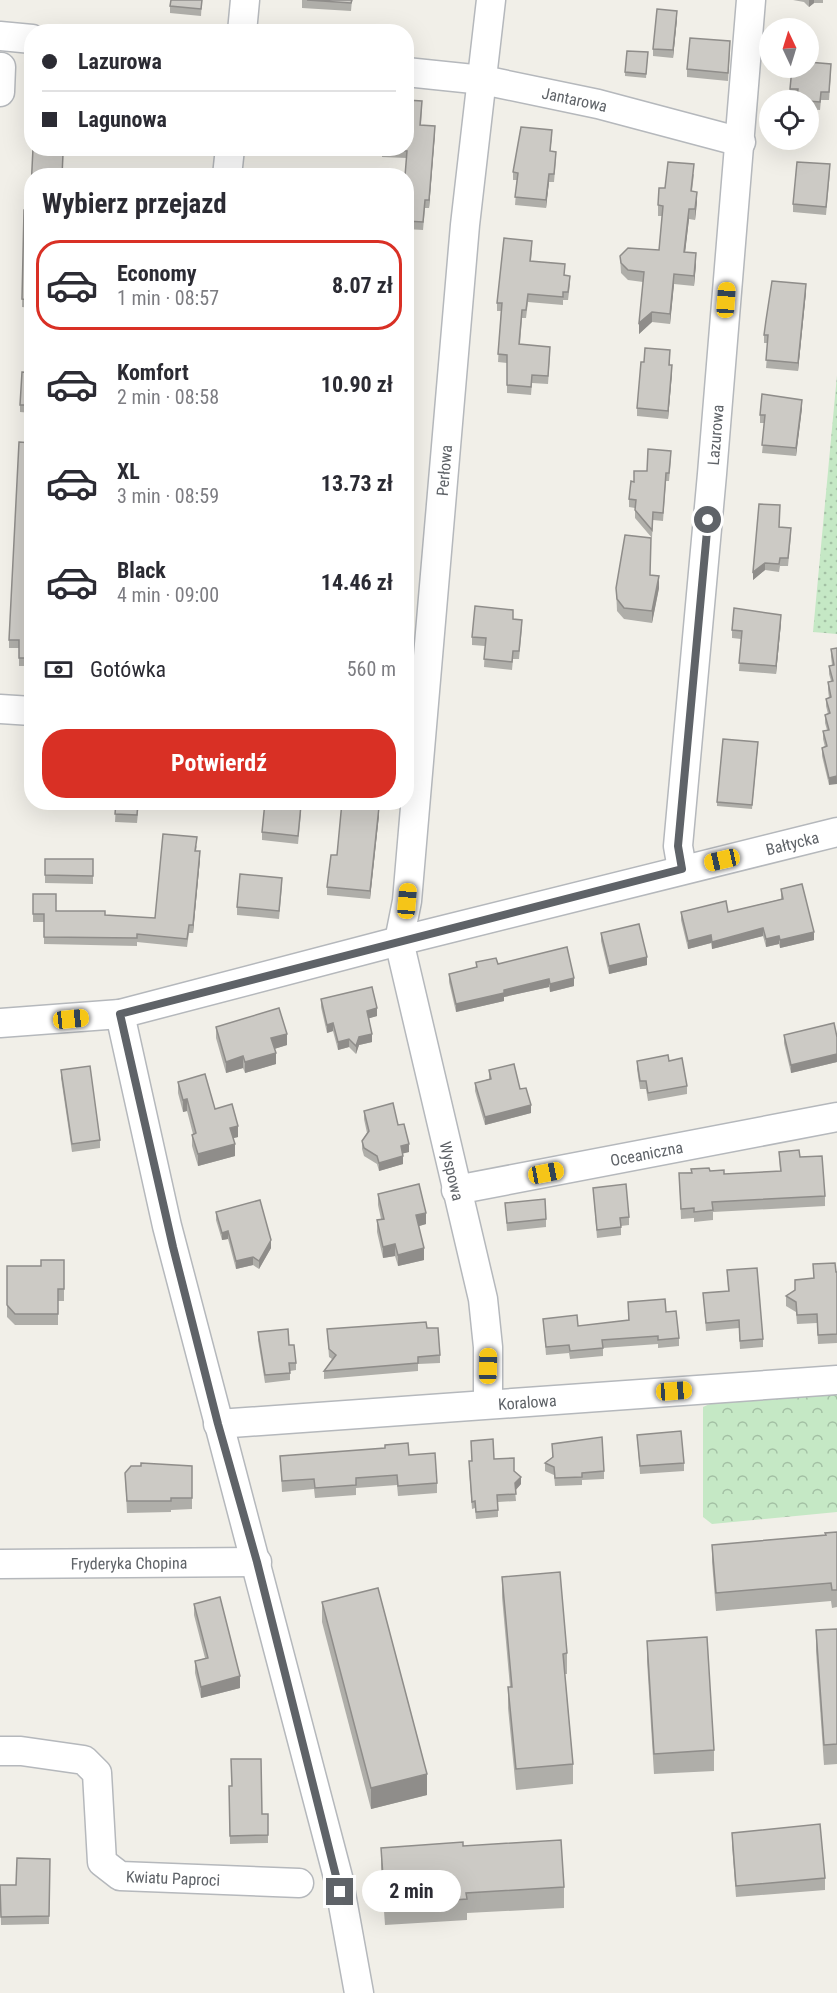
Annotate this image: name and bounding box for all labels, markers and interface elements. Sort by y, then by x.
north arrow [759,18,819,78]
map controls [759,18,819,150]
text: Lazurowa [78,49,162,74]
street label: Jantarowa [540,84,609,116]
button: locate [759,90,819,150]
text: Lagunowa [78,107,167,132]
text: Wybierz przejazd [42,188,227,220]
icon: car [45,258,99,312]
text: Economy [117,261,197,286]
text: 8.07 zł [332,273,393,298]
car [716,281,736,319]
text: 1 min · 08:57 [117,286,219,310]
icon: car [45,357,99,411]
text: Komfort [117,360,189,385]
text: 10.90 zł [321,372,393,397]
text: 2 min · 08:58 [117,385,219,409]
street label: Lazurowa [704,404,728,466]
street label: Perłowa [433,444,456,497]
icon: car [45,456,99,510]
text: XL [117,459,140,484]
text: 13.73 zł [321,471,393,496]
text: 3 min · 08:59 [117,484,219,508]
route start [694,506,721,533]
icon: car [45,555,99,609]
text: Black [117,558,166,583]
text: 14.46 zł [321,570,393,595]
text: 4 min · 09:00 [117,583,219,607]
icon: cash [42,653,75,686]
text: Gotówka [90,657,166,682]
text: 560 m [347,657,396,681]
button: Potwierdź [42,729,396,798]
street label: Bałtycka [764,828,821,859]
car [702,847,742,873]
car [396,882,418,920]
car [52,1008,90,1030]
street label: Oceaniczna [609,1138,684,1170]
street label: Wyspowa [435,1140,468,1203]
car [527,1161,565,1185]
car [479,1348,497,1384]
car [655,1381,693,1401]
street label: Koralowa [497,1391,557,1414]
street label: Fryderyka Chopina [71,1554,187,1573]
street label: Kwiatu Paproci [125,1867,220,1890]
callout: 2 min [361,1871,460,1913]
route end [326,1878,353,1905]
text: 2 min [389,1879,434,1903]

